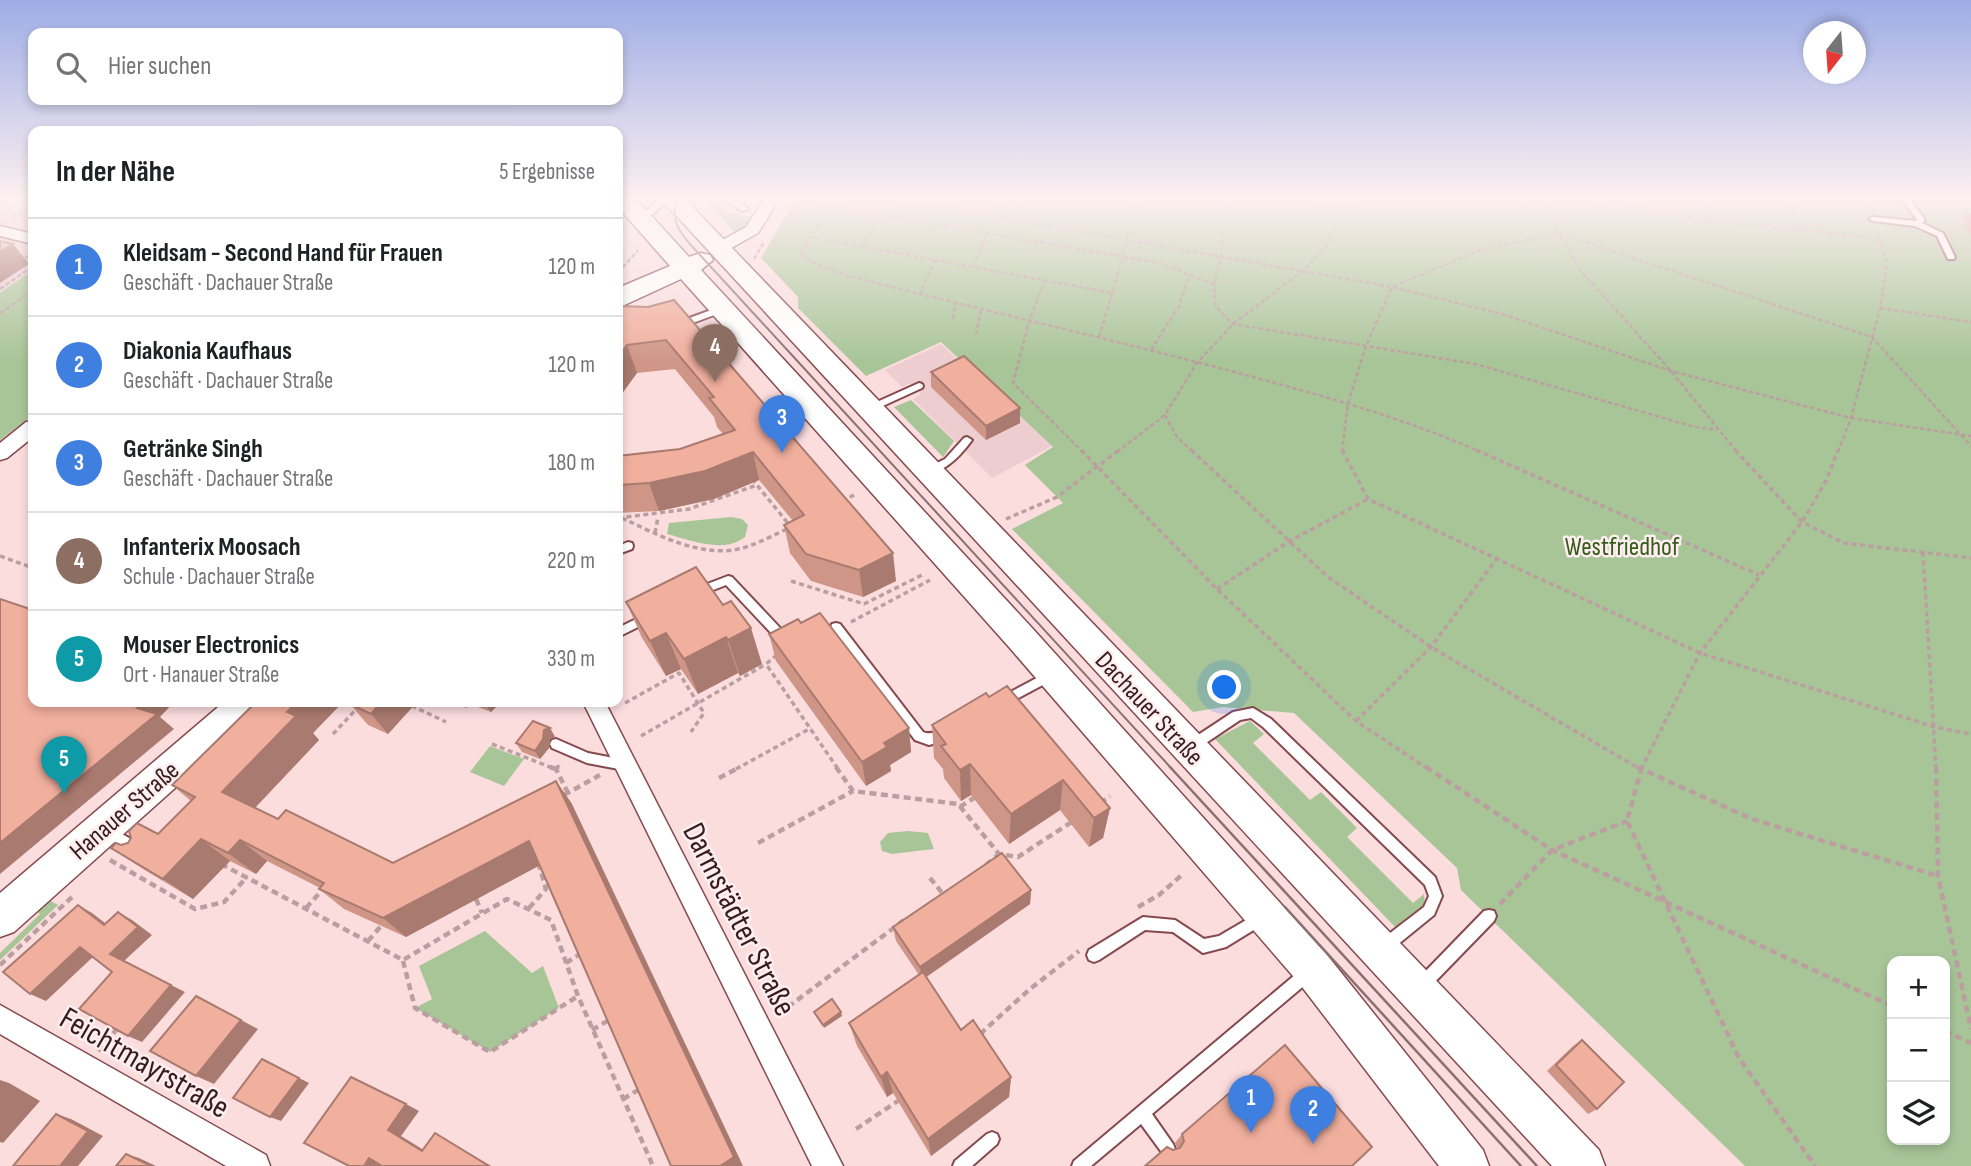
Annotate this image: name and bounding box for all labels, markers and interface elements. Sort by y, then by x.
north arrow [1803,21,1866,84]
search box [28,28,623,105]
icon: search [52,48,90,86]
text: Hier suchen [108,51,211,82]
text: In der Nähe [56,154,175,190]
text: 5 Ergebnisse [499,158,595,186]
text: Kleidsam - Second Hand für Frauen [123,238,443,269]
text: 1 [74,253,84,281]
text: 120 m [549,253,595,281]
text: Geschäft · Dachauer Straße [123,269,333,297]
pin: 4 [692,324,738,382]
text: Diakonia Kaufhaus [123,336,292,367]
text: 2 [74,351,84,379]
text: 120 m [549,351,595,379]
text: Geschäft · Dachauer Straße [123,367,333,395]
pin: 3 [759,395,805,453]
text: Getränke Singh [123,434,263,465]
text: 3 [74,449,84,477]
text: 180 m [548,449,595,477]
text: Geschäft · Dachauer Straße [123,465,333,493]
text: Infanterix Moosach [123,532,301,563]
park label: Westfriedhof [1565,532,1680,563]
text: 4 [74,547,84,575]
text: 220 m [547,547,595,575]
text: Schule · Dachauer Straße [123,563,315,591]
text: Mouser Electronics [123,630,299,661]
text: 5 [74,645,84,673]
text: 330 m [547,645,595,673]
street label: Dachauer Straße [1088,646,1210,772]
text: Ort · Hanauer Straße [123,661,279,689]
your location [1207,670,1241,704]
pin: 5 [41,736,87,794]
street label: Hanauer Straße [64,755,186,867]
street label: Darmstädter Straße [673,817,804,1023]
map controls [1887,956,1950,1145]
button: + [1887,956,1950,1019]
street label: Feichtmayrstraße [53,999,236,1127]
button: − [1887,1019,1950,1082]
pin: 1 [1228,1075,1274,1133]
button: layers [1887,1082,1950,1145]
pin: 2 [1290,1086,1336,1144]

